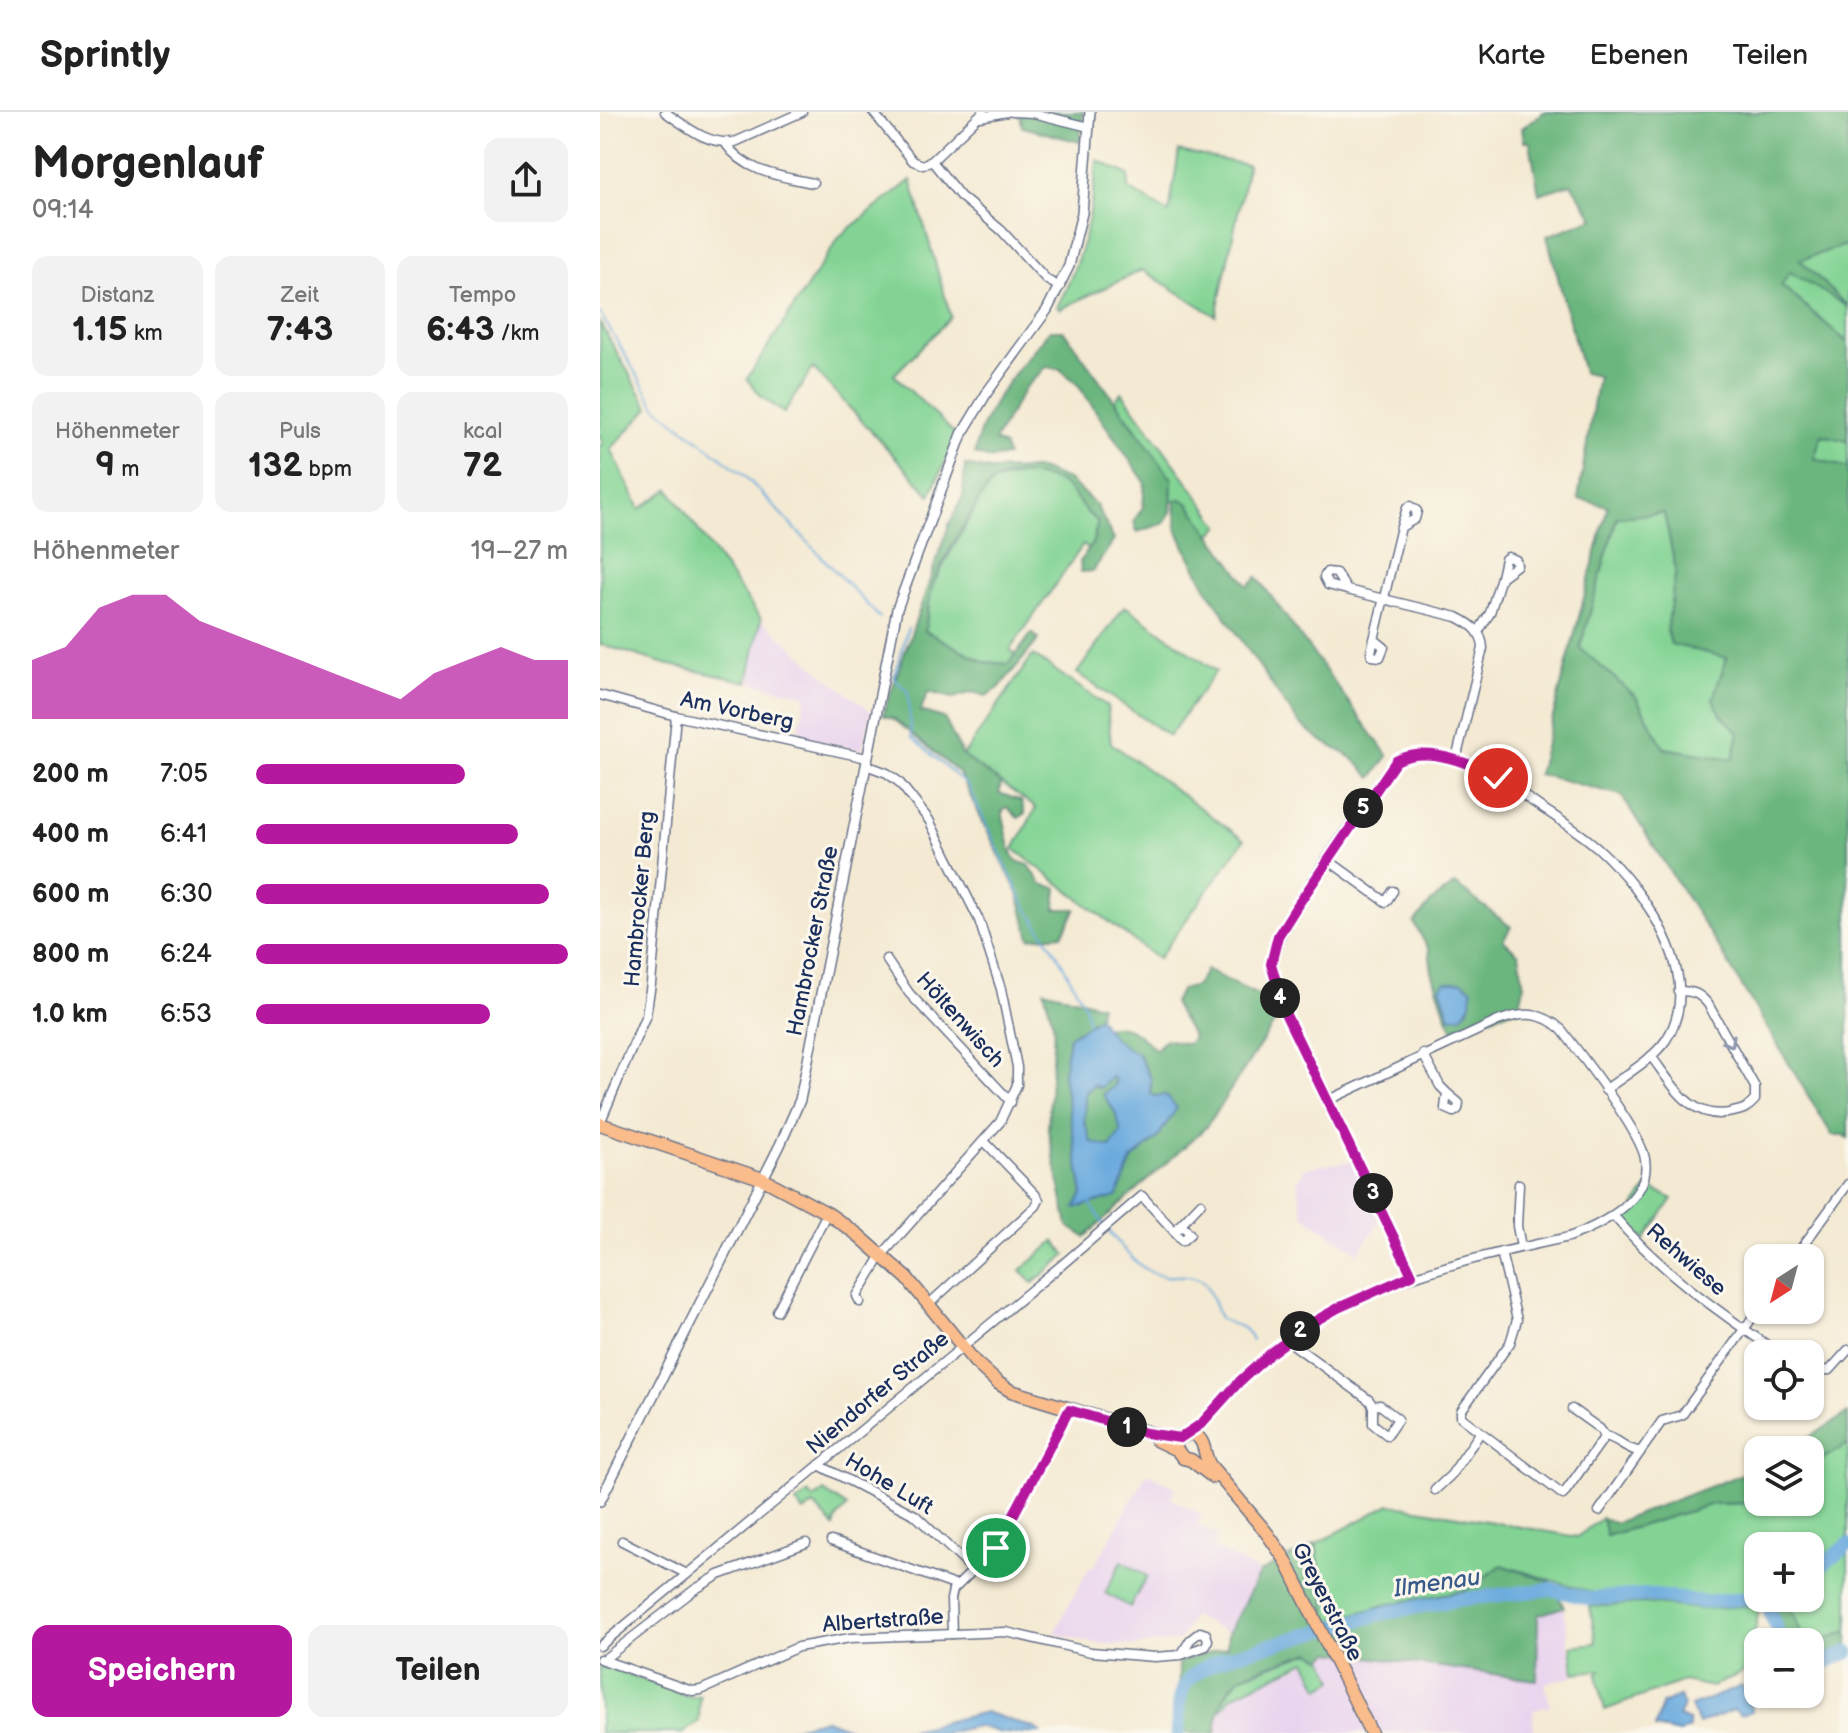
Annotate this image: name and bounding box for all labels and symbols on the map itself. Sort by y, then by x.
street label: Am Vorberg [678,686,796,736]
pin [1464,744,1532,812]
pin: 5 [1343,788,1383,828]
street label: Hambrocker Berg [619,810,661,988]
street label: Hambrocker Straße [781,844,845,1038]
street label: Höltenwisch [910,967,1010,1073]
pin: 4 [1260,978,1300,1018]
one-way arrow [1720,1033,1736,1047]
pin: 3 [1353,1173,1393,1213]
street label: Rehwiese [1640,1218,1732,1302]
north arrow [1744,1244,1824,1324]
pin: 2 [1280,1311,1320,1351]
street label: Niendorfer Straße [801,1325,955,1461]
pin: 1 [1107,1407,1147,1447]
street label: Hohe Luft [840,1447,938,1521]
pin [962,1514,1030,1582]
street label: Greyerstraße [1286,1538,1368,1666]
water label: Ilmenau [1391,1563,1482,1604]
street label: Albertstraße [821,1603,945,1639]

